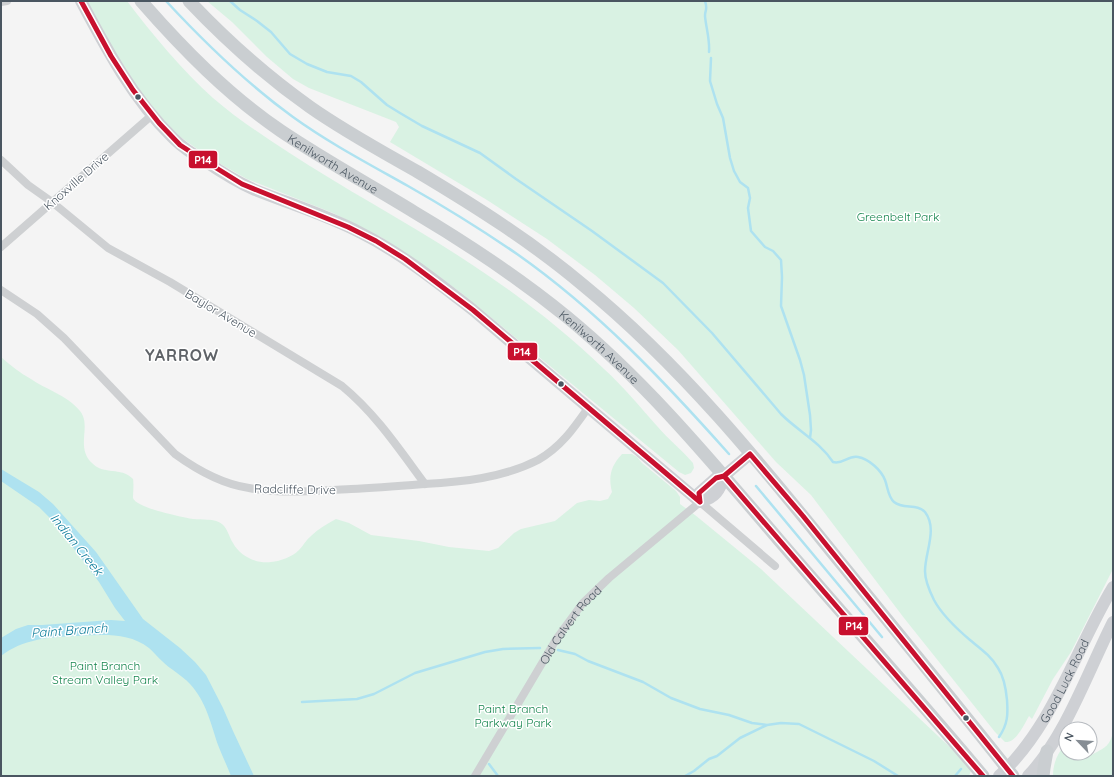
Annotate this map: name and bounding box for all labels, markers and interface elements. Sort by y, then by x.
unlabelled marker [133,92,143,102]
street label: Kenilworth Avenue [285,130,381,197]
street label: Knoxville Drive [40,149,112,213]
line badge: P14 [188,150,218,169]
text: P14 [194,153,212,167]
park label: Greenbelt Park [857,209,939,224]
street label: Baylor Avenue [183,286,260,340]
street label: Kenilworth Avenue [556,306,643,387]
line badge: P14 [507,342,538,361]
district label: YARROW [145,345,219,365]
text: P14 [513,345,531,359]
unlabelled marker [556,379,566,389]
street label: Radcliffe Drive [254,481,336,497]
water label: Indian Creek [47,510,108,579]
street label: Old Calvert Road [536,582,604,667]
line badge: P14 [838,616,869,636]
water label: Paint Branch [30,619,108,641]
text: P14 [845,619,863,633]
street label: Good Luck Road [1036,636,1092,726]
park label: Paint Branch Stream Valley Park [52,658,158,687]
park label: Paint Branch Parkway Park [474,701,552,730]
unlabelled marker [961,713,971,723]
north arrow [1058,721,1098,761]
text: N [1061,730,1077,743]

